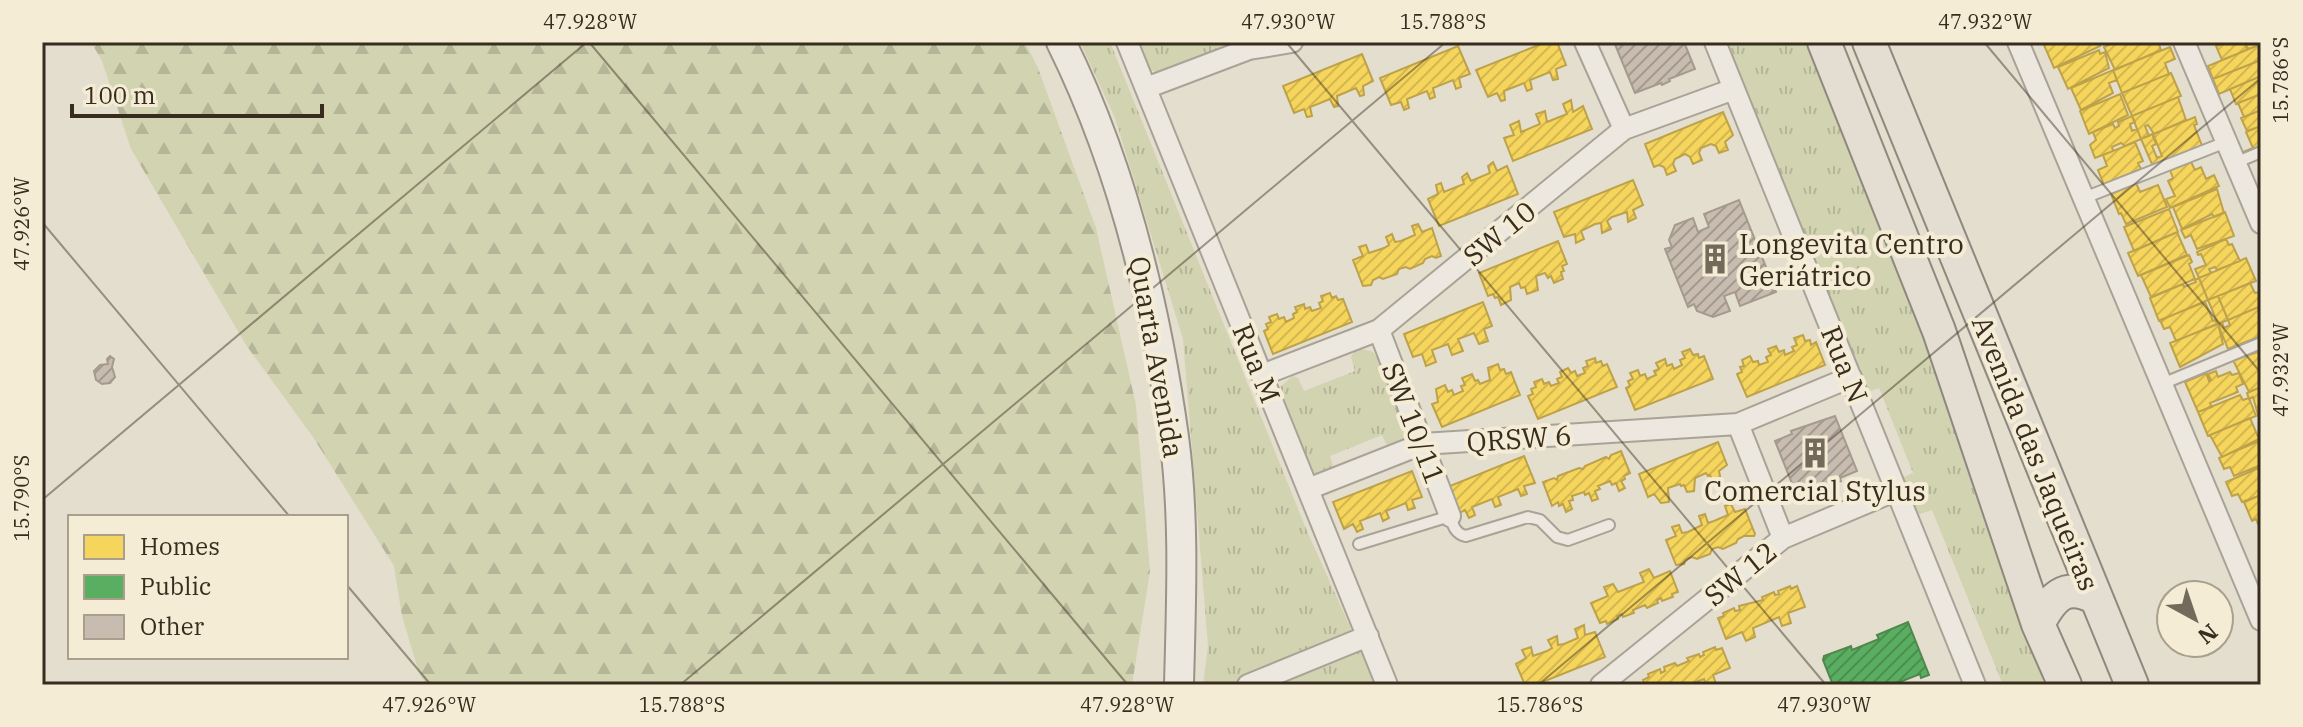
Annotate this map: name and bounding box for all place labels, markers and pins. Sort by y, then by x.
place label: Longevita Centro Geriátrico [1739,225,1964,294]
building icon: Longevita Centro Geriátrico [1698,242,1732,276]
building icon: Comercial Stylus [1798,436,1832,470]
place label: Comercial Stylus [1704,472,1926,509]

